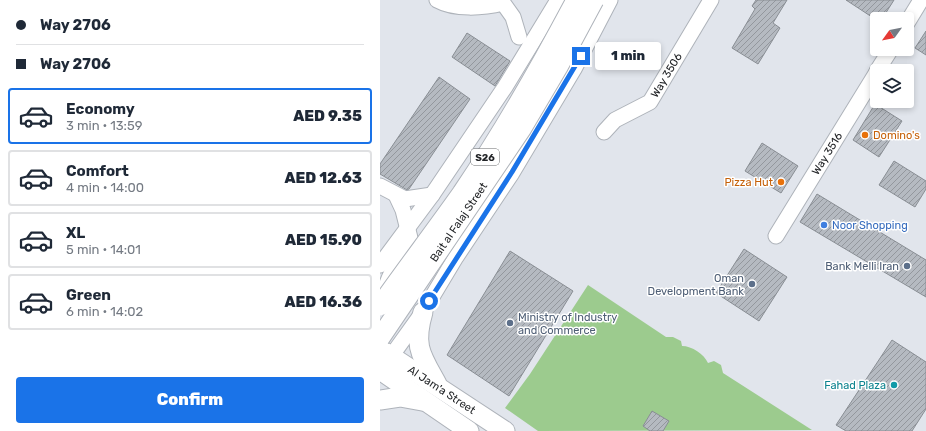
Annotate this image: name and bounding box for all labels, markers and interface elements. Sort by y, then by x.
north arrow [870,12,914,56]
map controls [870,12,914,108]
text: Way 2706 [40,16,111,34]
callout: 1 min [595,42,661,70]
route end [572,47,590,65]
text: 1 min [611,48,645,63]
street label: Way 3506 [648,50,685,100]
text: Way 2706 [40,55,111,73]
button: layers [870,64,914,108]
icon: car [18,98,54,134]
text: Economy [66,100,135,118]
text: AED 9.35 [293,107,362,125]
text: 3 min · 13:59 [66,118,142,133]
place label: Domino's [873,129,920,142]
street label: Way 3516 [809,130,845,177]
marker: Domino's [860,130,870,140]
road number: S26 [471,149,499,165]
icon: car [18,160,54,196]
text: Comfort [66,162,129,180]
text: AED 12.63 [284,169,362,187]
place label: Pizza Hut [725,176,774,189]
marker: Pizza Hut [776,177,786,187]
text: 4 min · 14:00 [66,180,144,195]
street label: Bait al Falaj Street [427,180,491,264]
place label: Noor Shopping [832,219,908,232]
marker: Noor Shopping [819,220,829,230]
icon: car [18,222,54,258]
text: XL [66,224,85,242]
text: AED 15.90 [285,231,362,249]
text: 5 min · 14:01 [66,242,141,257]
place label: Bank Melli Iran [825,260,899,273]
marker: Bank Melli Iran [902,261,912,271]
place label: Oman Development Bank [648,272,744,298]
marker: Oman Development Bank [747,279,757,289]
icon: car [18,284,54,320]
text: Green [66,286,111,304]
route start [420,292,438,310]
text: AED 16.36 [284,293,362,311]
text: 6 min · 14:02 [66,304,143,319]
place label: Ministry of Industry and Commerce [518,311,617,337]
marker: Ministry of Industry and Commerce [505,318,515,328]
street label: Al Jam'a Street [405,363,478,417]
button: Confirm [16,377,364,423]
place label: Fahad Plaza [824,379,886,392]
marker: Fahad Plaza [889,380,899,390]

